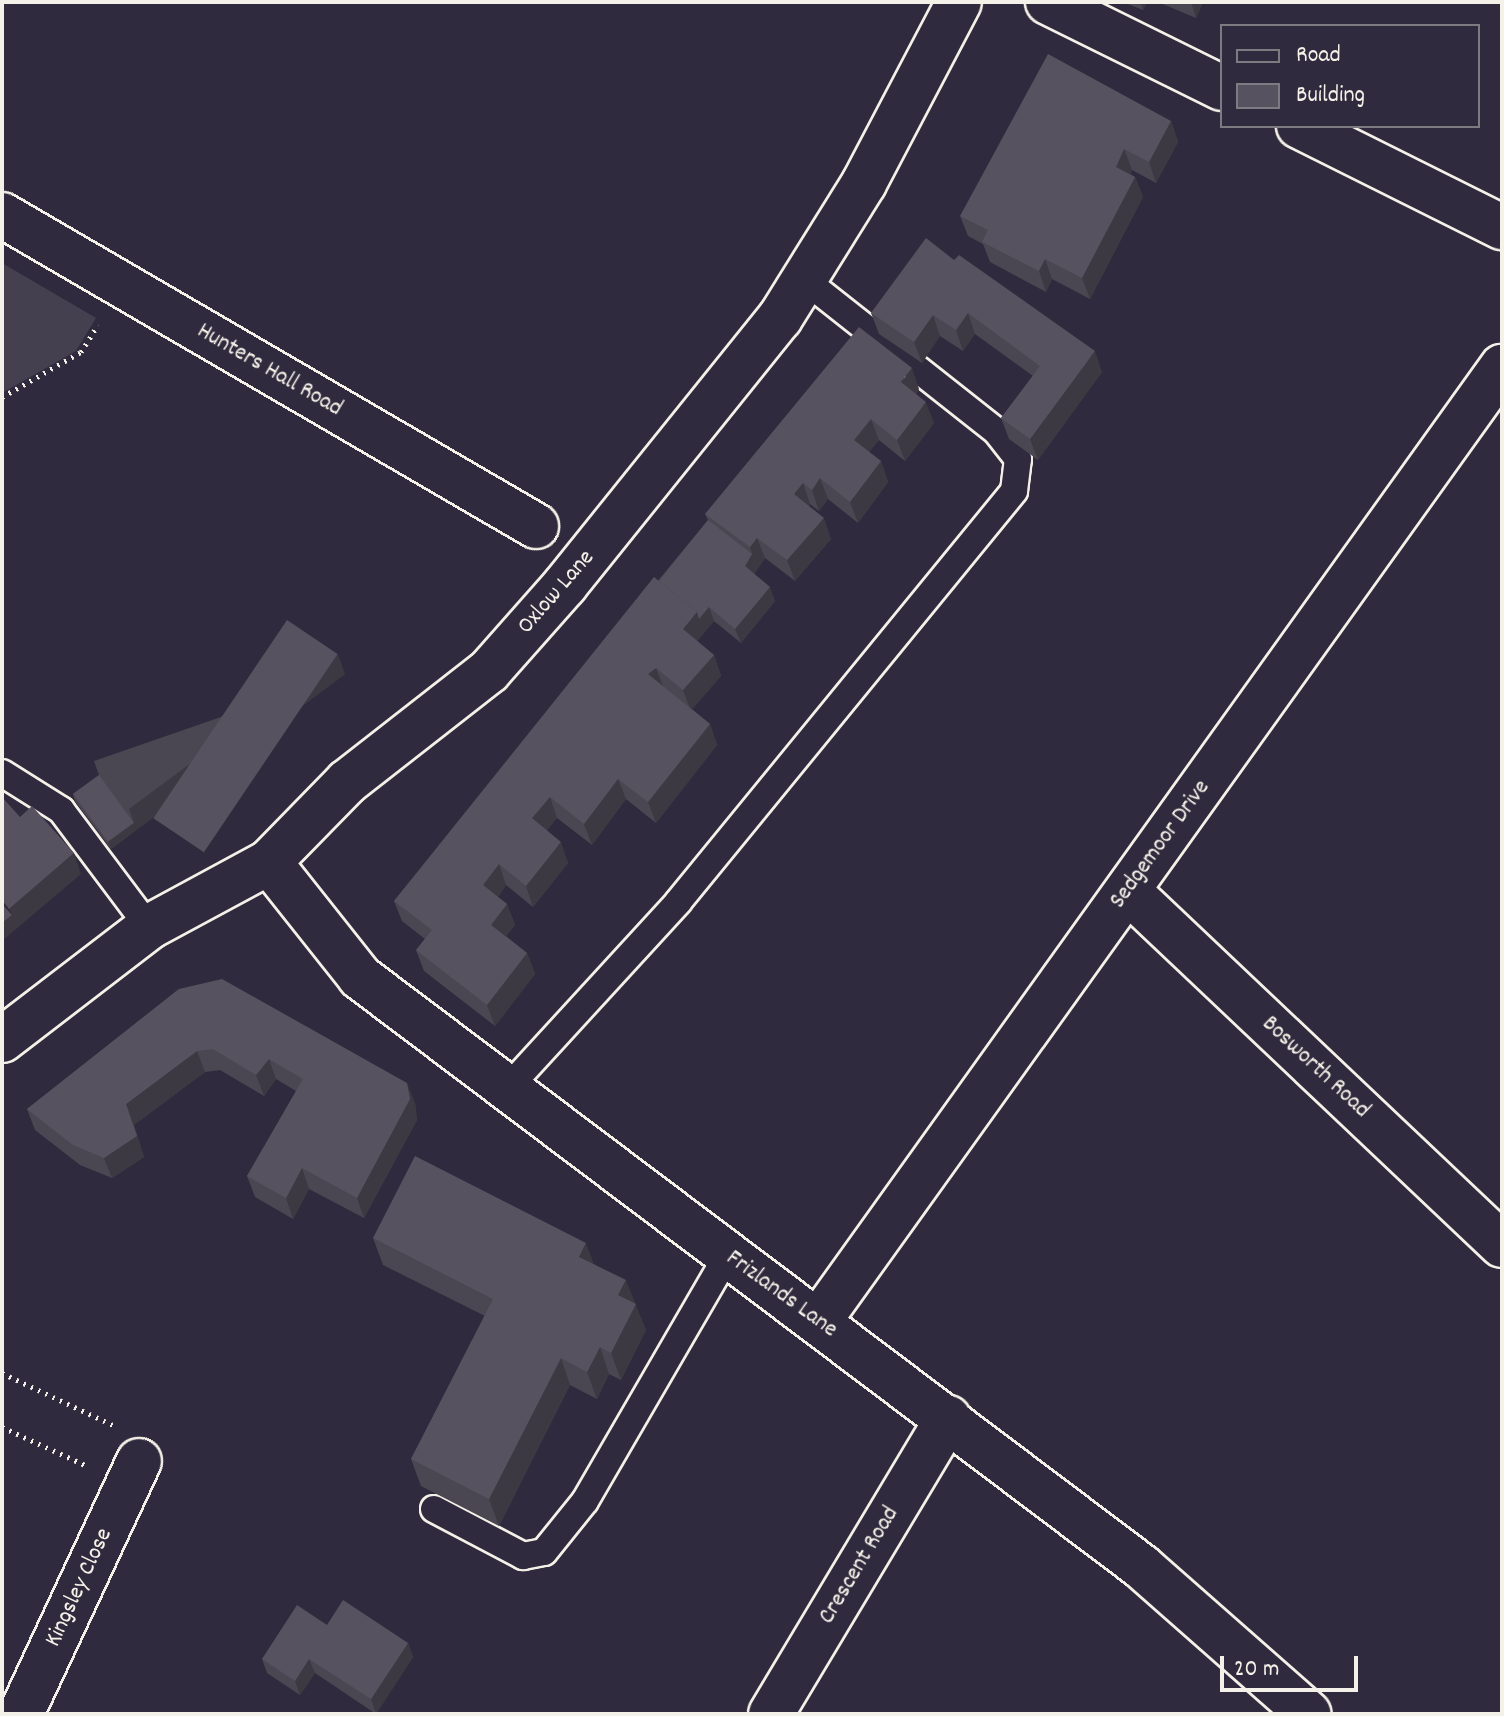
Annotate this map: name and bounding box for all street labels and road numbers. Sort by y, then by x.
street label: Hunters Hall Road [191,318,347,424]
street label: Oxlow Lane [512,545,602,641]
street label: Sedgemoor Drive [1105,775,1217,915]
street label: Bosworth Road [1255,1011,1375,1125]
street label: Frizlands Lane [720,1245,842,1345]
street label: Crescent Road [814,1502,906,1630]
street label: Kingsley Close [40,1524,120,1652]

